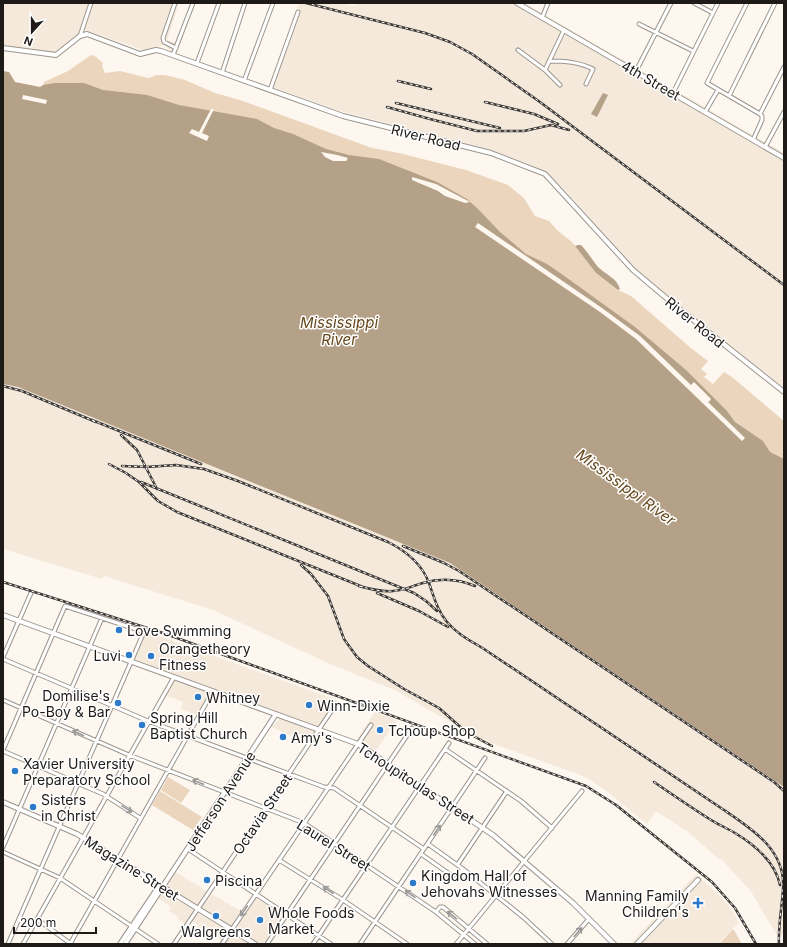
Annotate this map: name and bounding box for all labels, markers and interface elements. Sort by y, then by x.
north arrow [12,12,52,52]
text: N [22,33,35,49]
street label: 4th Street [618,56,684,104]
street label: River Road [389,120,463,154]
street label: River Road [662,293,728,351]
water label: Mississippi River [300,313,378,349]
water label: Mississippi River [573,445,680,530]
place label: Love Swimming [127,622,231,639]
marker: Love Swimming [114,625,124,635]
place label: Orangetheory Fitness [159,640,251,673]
place label: Luvi [94,647,121,664]
marker: Luvi [124,650,134,660]
marker: Orangetheory Fitness [146,651,156,661]
place label: Domilise's Po-Boy & Bar [22,687,110,720]
place label: Whitney [206,689,260,706]
marker: Whitney [193,692,203,702]
place label: Winn-Dixie [317,697,390,714]
marker: Domilise's Po-Boy & Bar [113,698,123,708]
marker: Winn-Dixie [304,700,314,710]
place label: Spring Hill Baptist Church [150,709,248,742]
marker: Spring Hill Baptist Church [137,720,147,730]
place label: Tchoup Shop [388,722,476,739]
marker: Tchoup Shop [375,725,385,735]
one-way arrow [72,728,84,736]
place label: Amy's [291,729,332,746]
marker: Amy's [278,732,288,742]
street label: Tchoupitoulas Street [354,739,478,827]
street label: Jefferson Avenue [181,748,259,854]
place label: Xavier University Preparatory School [23,755,150,788]
marker: Xavier University Preparatory School [10,766,20,776]
street label: Octavia Street [229,770,295,858]
one-way arrow [192,778,204,786]
place label: Sisters in Christ [41,791,96,824]
marker: Sisters in Christ [28,802,38,812]
one-way arrow [121,806,133,814]
street label: Laurel Street [294,816,375,875]
one-way arrow [432,825,441,836]
street label: Magazine Street [82,832,183,904]
place label: Kingdom Hall of Jehovahs Witnesses [421,867,557,900]
place label: Piscina [215,872,262,889]
marker: Piscina [202,875,212,885]
marker: Kingdom Hall of Jehovahs Witnesses [408,878,418,888]
one-way arrow [323,886,334,894]
place label: Manning Family Children's [585,887,689,920]
one-way arrow [405,890,416,898]
marker: Manning Family Children's [692,897,704,909]
place label: Whole Foods Market [268,904,354,937]
one-way arrow [240,906,248,917]
scale bar [14,909,96,935]
one-way arrow [447,910,458,919]
marker: Walgreens [211,911,221,921]
text: 200 m [20,915,56,930]
marker: Whole Foods Market [255,915,265,925]
place label: Walgreens [181,923,251,940]
one-way arrow [573,927,582,937]

